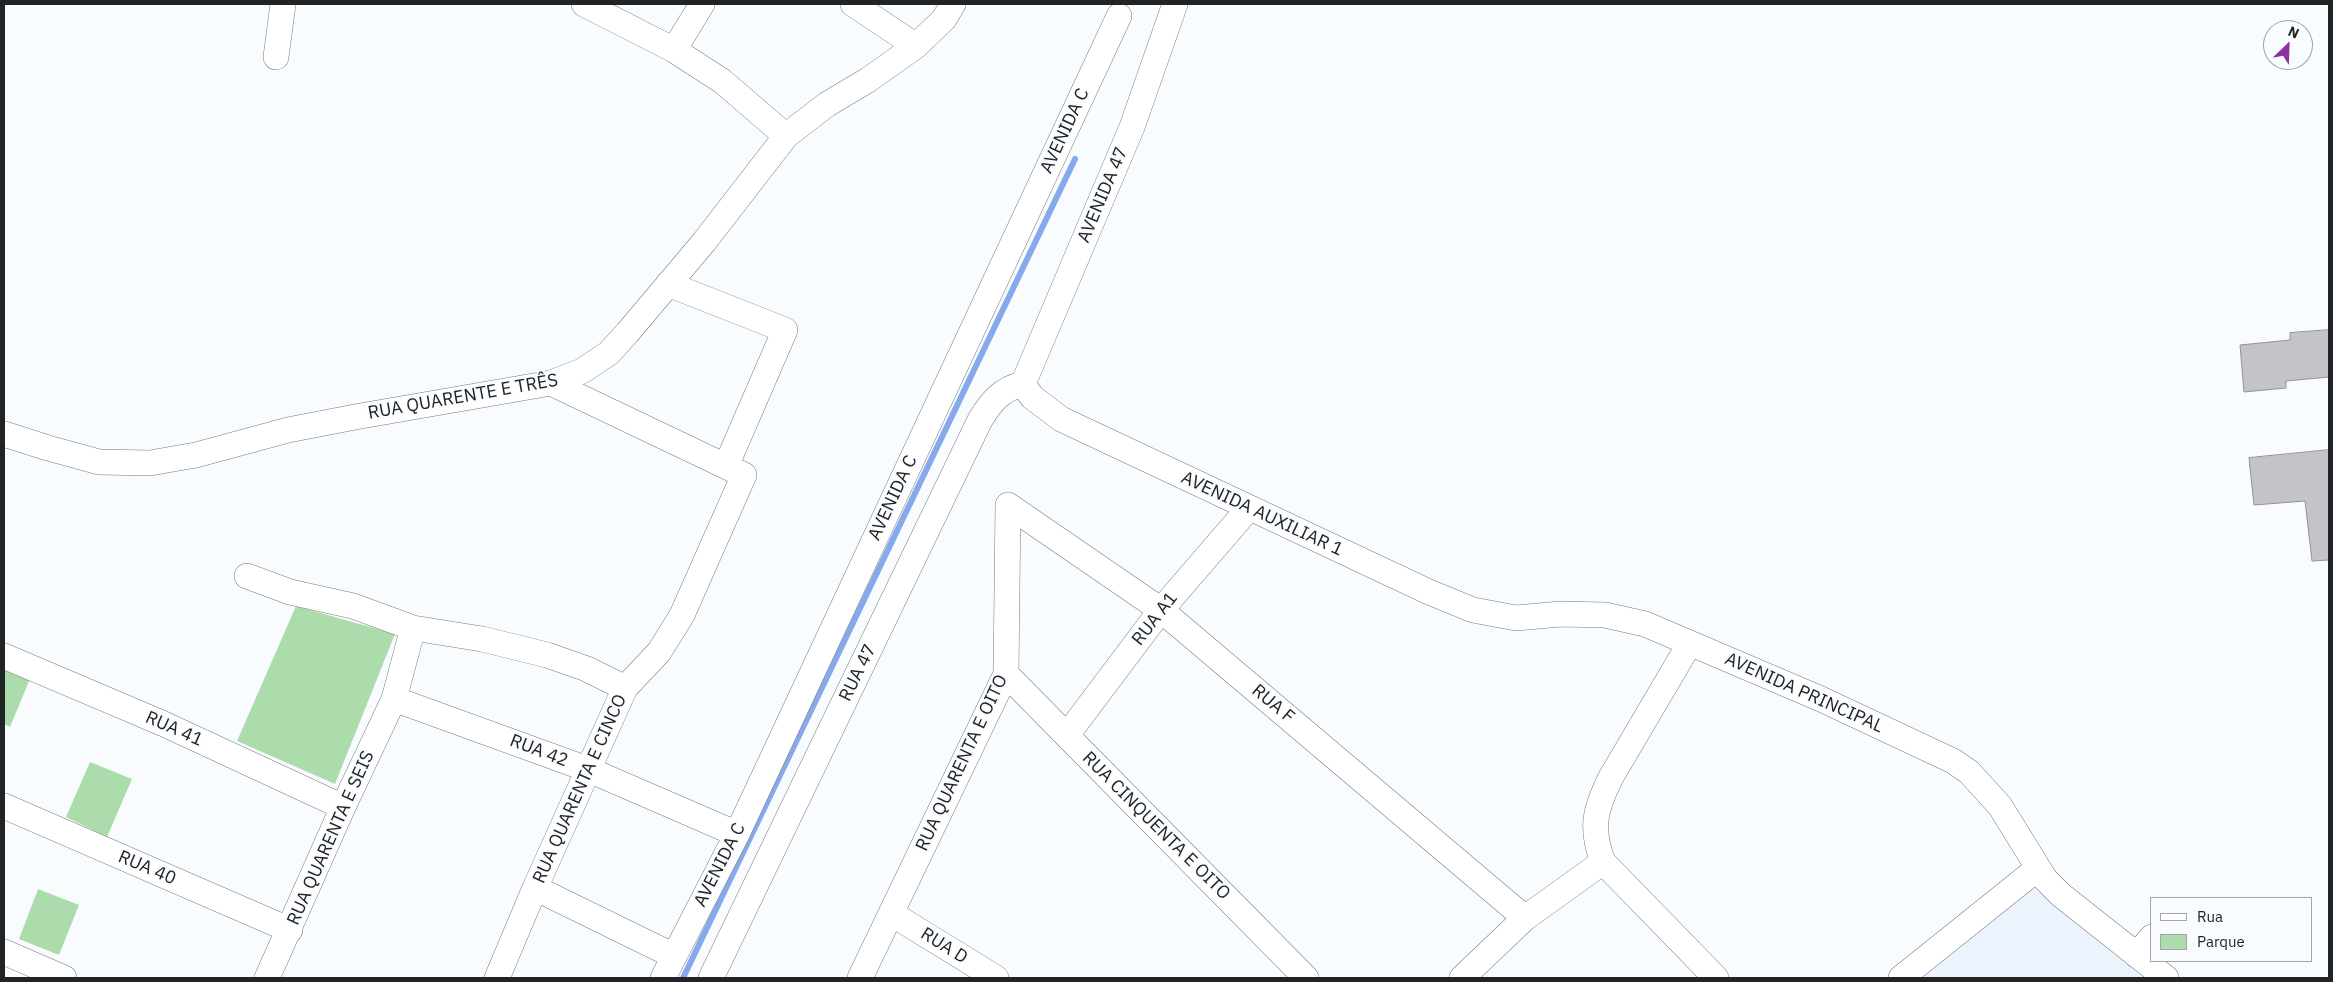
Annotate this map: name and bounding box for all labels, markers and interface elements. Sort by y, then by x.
north arrow [2263,20,2313,70]
text: N [2285,22,2302,42]
street label: AVENIDA C [1036,85,1094,177]
street label: AVENIDA 47 [1073,144,1133,246]
street label: RUA QUARENTE E TRÊS [366,370,560,424]
street label: AVENIDA C [864,452,922,544]
street label: AVENIDA AUXILIAR 1 [1178,467,1346,561]
street label: RUA A1 [1128,588,1182,650]
street label: RUA 47 [835,641,881,705]
street label: AVENIDA PRINCIPAL [1721,648,1887,738]
street label: RUA QUARENTA E OITO [912,671,1012,855]
street label: RUA F [1247,680,1299,728]
street label: RUA QUARENTA E CINCO [529,691,631,887]
street label: RUA 41 [142,707,206,751]
street label: RUA 42 [507,730,571,772]
street label: RUA CINQUENTA E OITO [1077,747,1235,905]
street label: RUA QUARENTA E SEIS [283,748,379,928]
street label: AVENIDA C [690,820,750,910]
street label: RUA 40 [115,846,179,890]
legend [2150,897,2313,962]
text: Rua [2197,907,2223,926]
street label: RUA D [917,923,971,969]
text: Parque [2197,932,2245,951]

